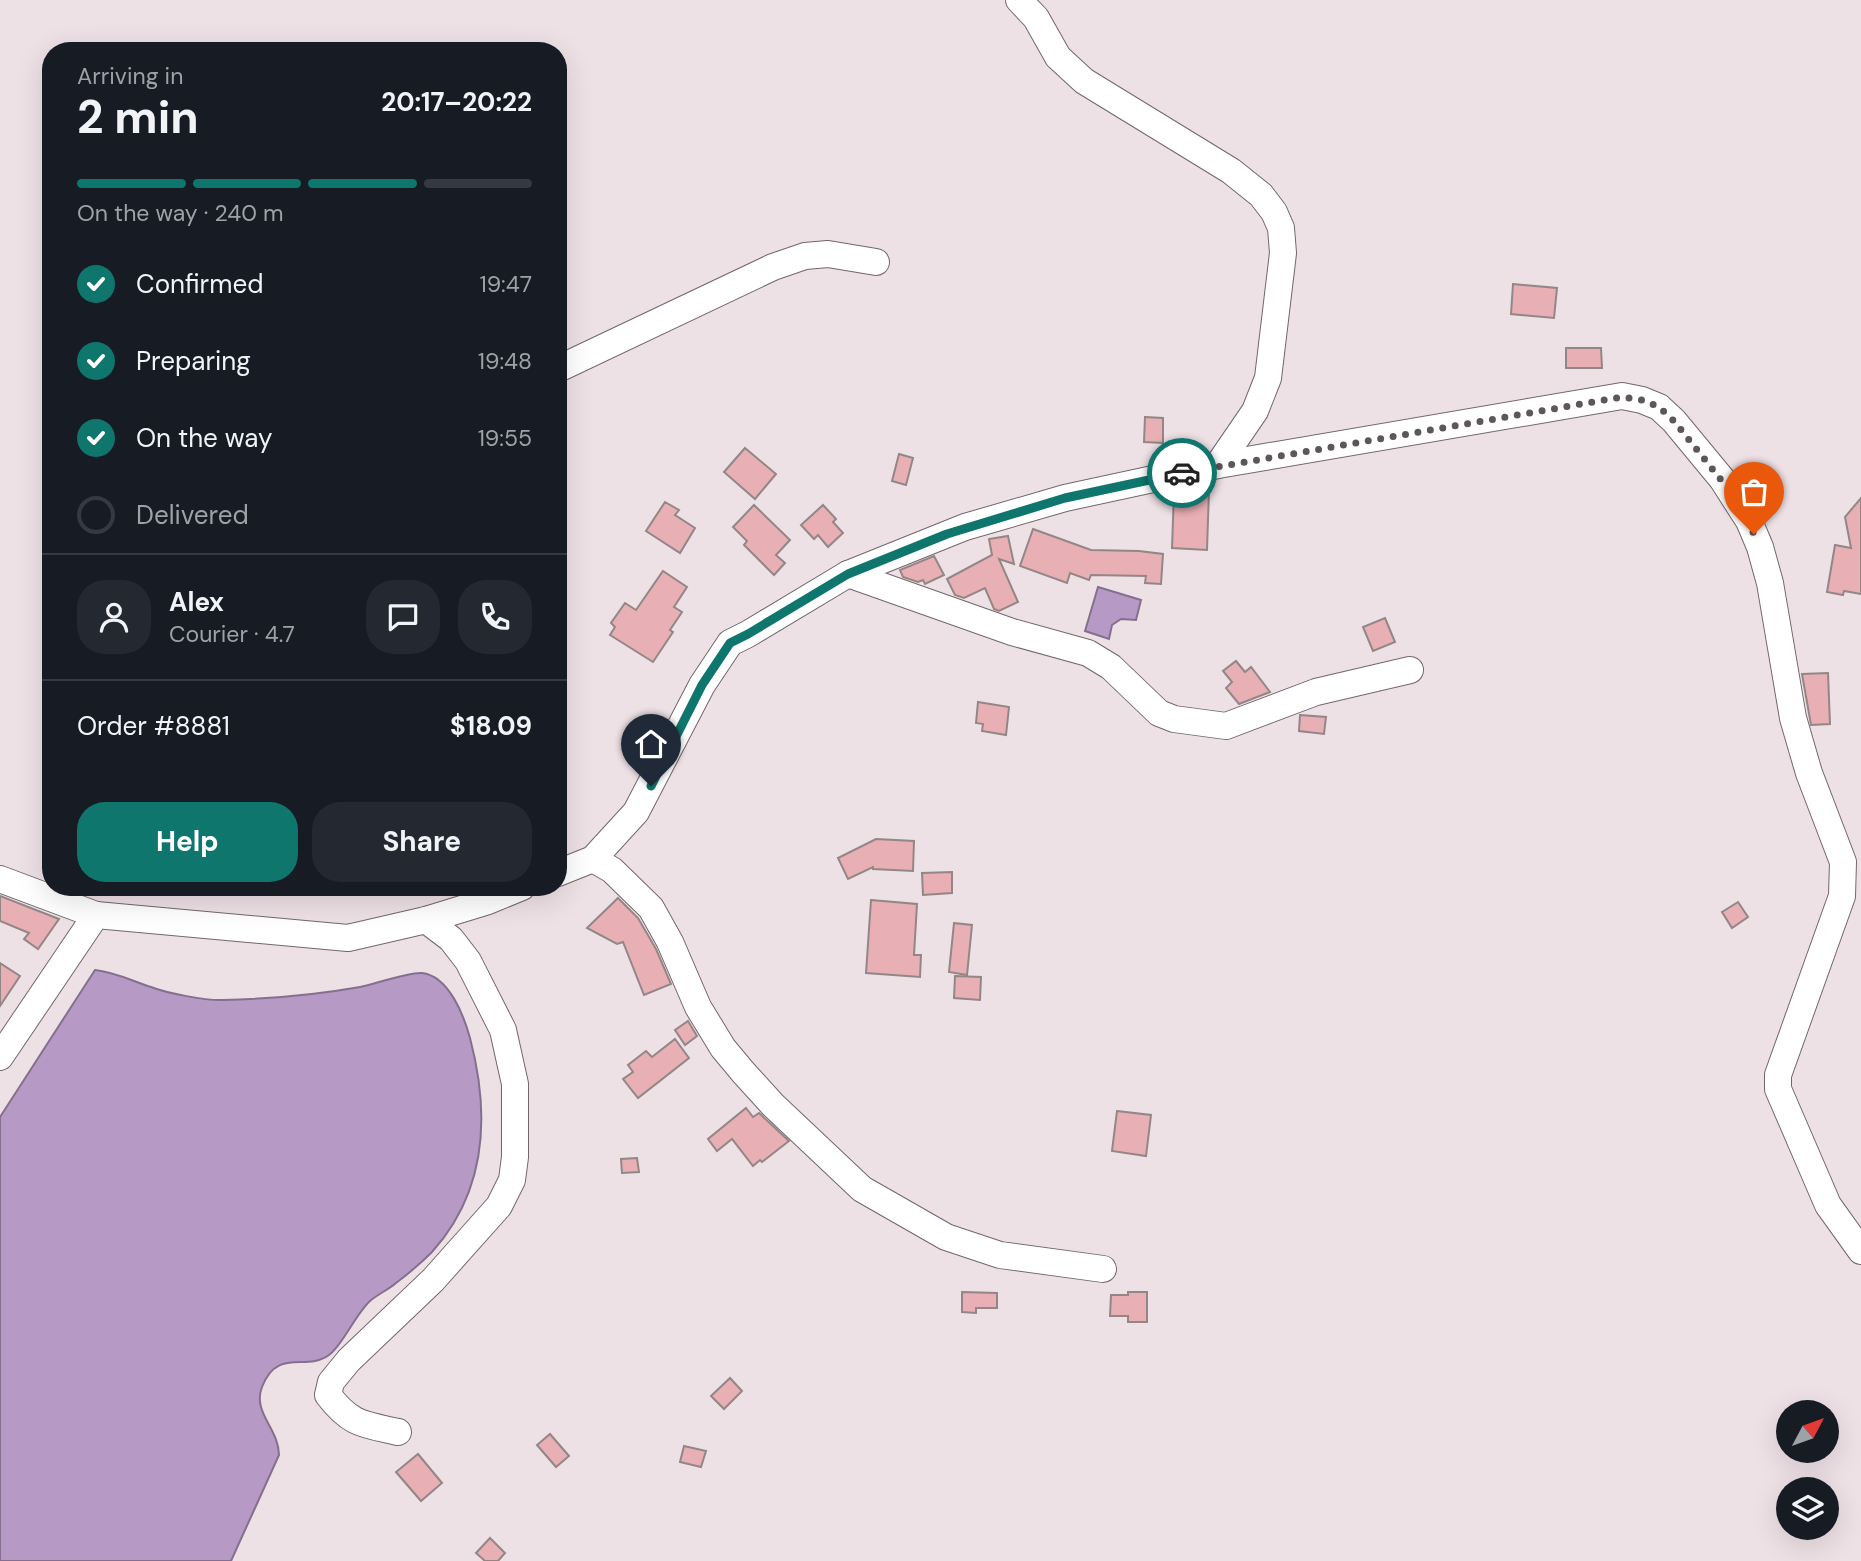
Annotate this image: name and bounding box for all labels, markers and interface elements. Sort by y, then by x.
text: Arriving in [77,61,183,91]
text: 20:17–20:22 [381,85,532,119]
text: 2 min [77,87,199,147]
text: On the way · 240 m [77,198,284,228]
icon: check [77,265,115,303]
text: Confirmed [136,267,263,301]
text: 19:47 [479,269,532,299]
icon: check [77,342,115,380]
text: Preparing [136,344,251,378]
text: 19:48 [478,346,532,376]
icon: check [77,419,115,457]
text: On the way [136,421,272,455]
text: 19:55 [478,423,532,453]
courier [1147,438,1217,508]
icon: car [1163,454,1201,492]
pin [1724,462,1784,534]
icon: bag [1735,473,1773,511]
text: Delivered [136,498,249,532]
button: person [77,580,151,654]
button: chat [366,580,440,654]
button: phone [458,580,532,654]
text: Alex [169,585,224,619]
text: Courier · 4.7 [169,619,295,649]
text: Order #8881 [77,709,230,743]
text: $18.09 [450,709,532,743]
pin [621,714,681,786]
icon: home [632,725,670,763]
button: Help [77,802,298,882]
button: Share [312,802,532,882]
north arrow [1776,1400,1839,1463]
map controls [1776,1400,1839,1540]
button: layers [1776,1477,1839,1540]

